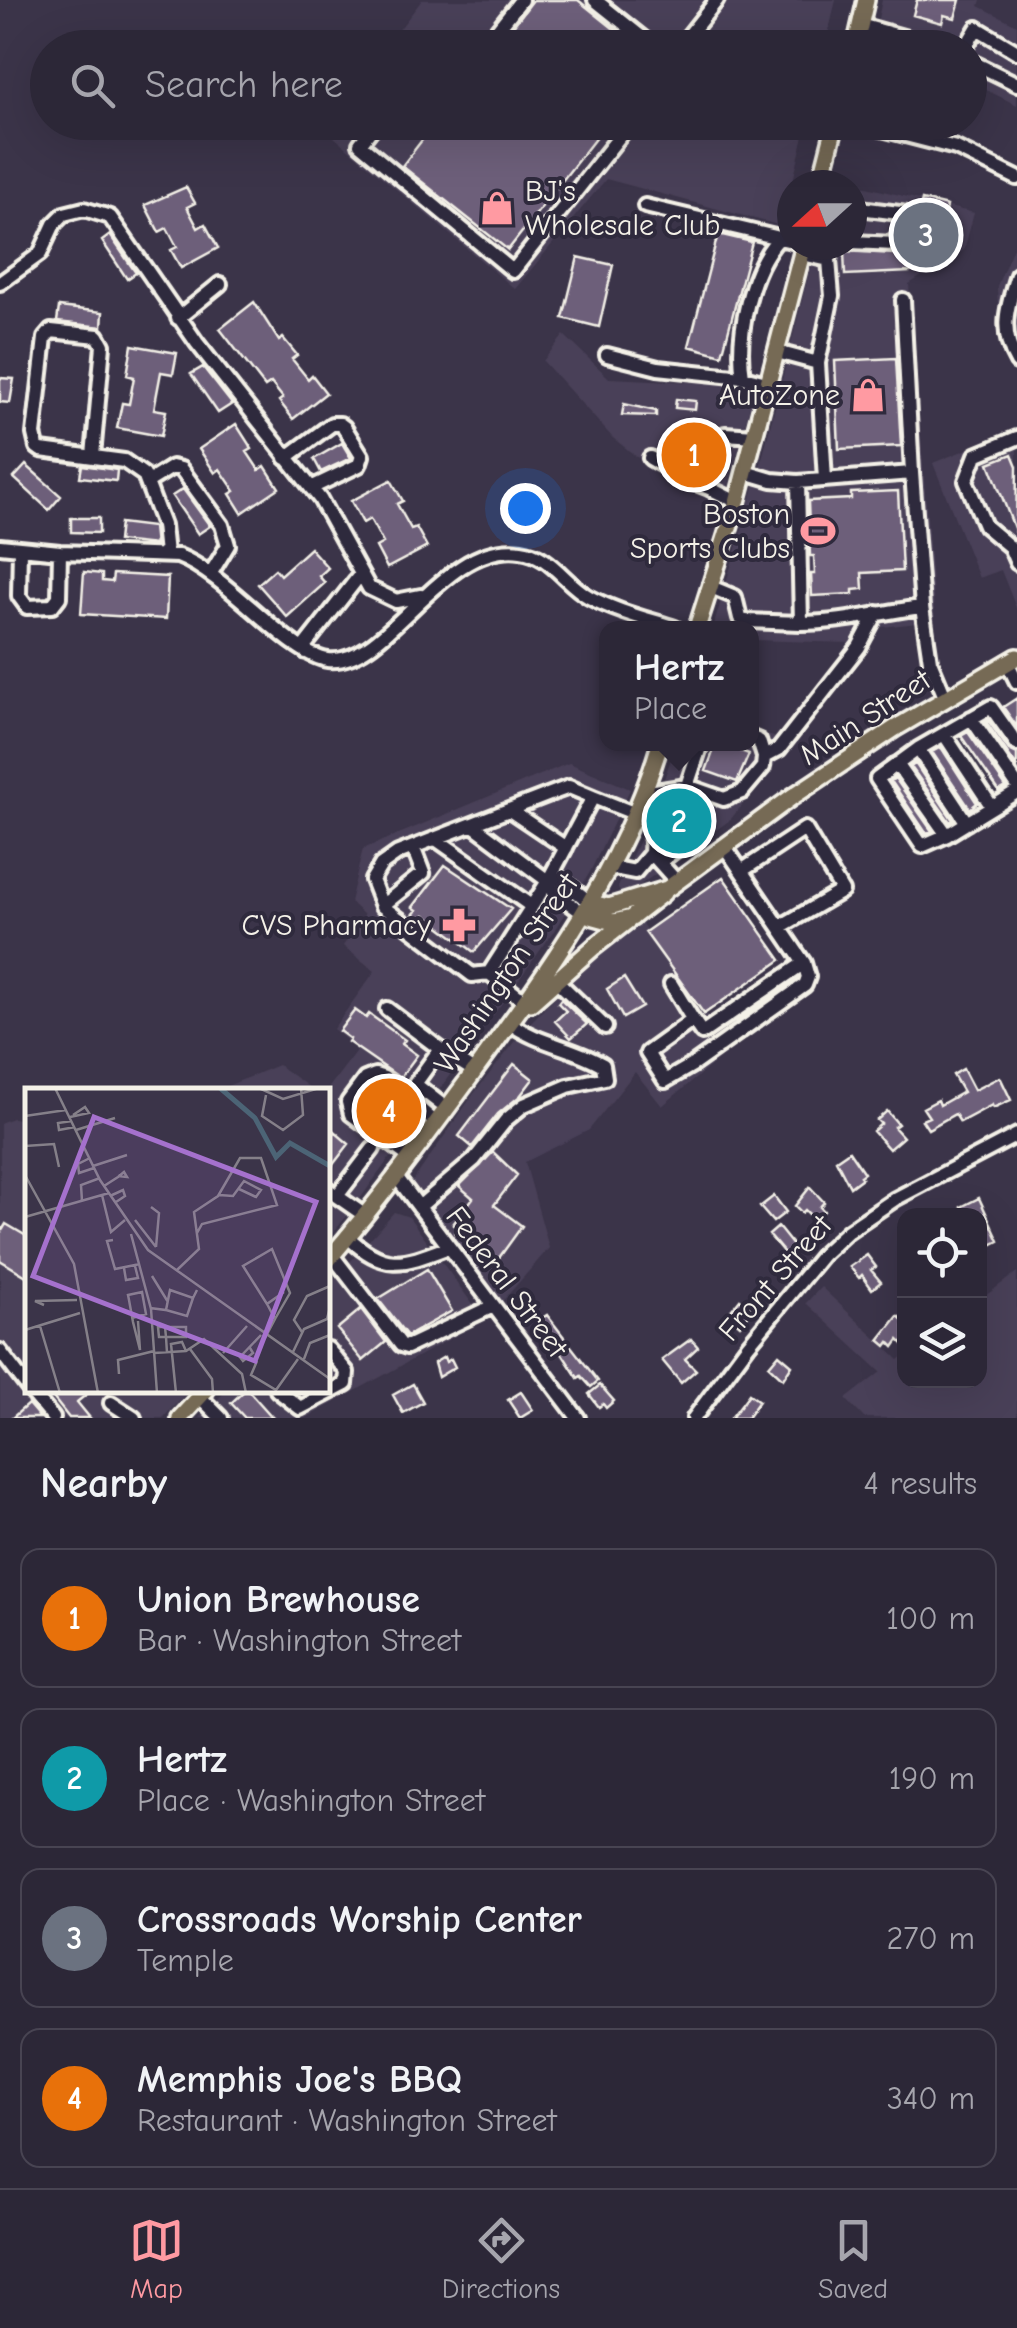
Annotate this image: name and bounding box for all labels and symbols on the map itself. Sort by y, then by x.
north arrow [777,170,867,260]
place label: BJ's Wholesale Club [525,174,720,243]
shop icon: BJ's Wholesale Club [478,189,516,227]
pin: 3 [894,198,958,272]
shop icon: AutoZone [849,376,887,414]
place label: AutoZone [719,378,840,413]
pin: 1 [662,418,726,492]
your location [500,483,551,534]
place label: Boston Sports Clubs [630,497,790,566]
sports icon: Boston Sports Clubs [799,512,837,550]
street label: Main Street [793,661,939,773]
pin: 2 [646,784,712,858]
street label: Washington Street [427,866,587,1079]
pharmacy icon: CVS Pharmacy [440,906,478,944]
place label: CVS Pharmacy [241,908,432,943]
pin: 4 [356,1074,422,1148]
inset map [25,1088,330,1393]
street label: Federal Street [438,1200,576,1366]
street label: Front Street [711,1207,840,1348]

